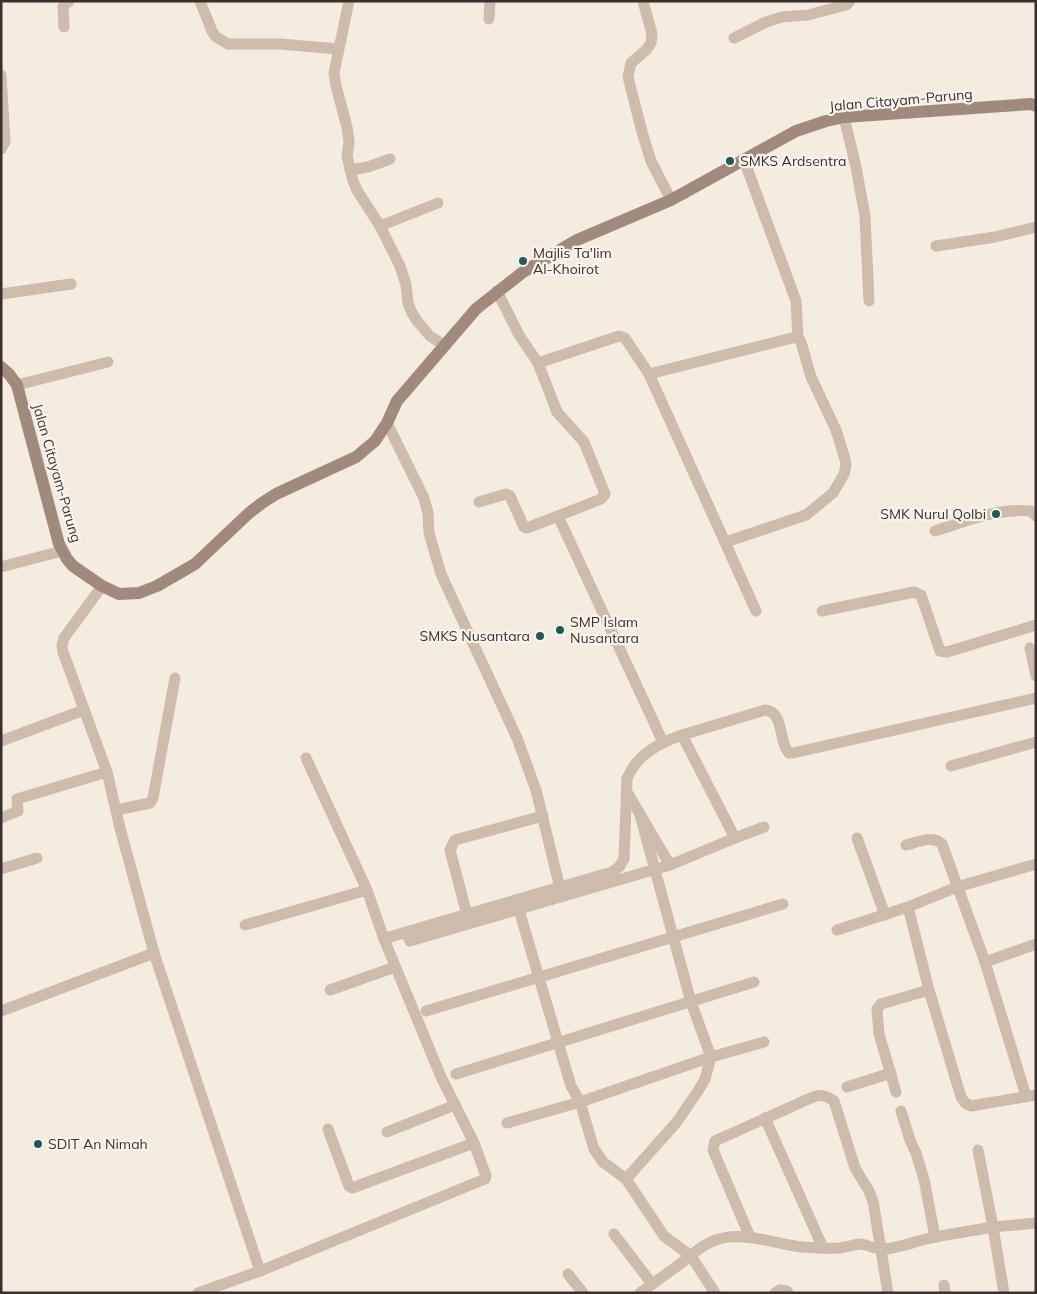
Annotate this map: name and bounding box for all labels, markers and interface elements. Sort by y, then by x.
street label: Jalan Citayam-Parung [829,85,973,115]
place label: SMKS Ardsentra [740,152,846,170]
marker: SMKS Ardsentra [724,155,736,167]
place label: Majlis Ta'lim Al-Khoirot [533,244,612,278]
marker: Majlis Ta'lim Al-Khoirot [517,255,529,267]
street label: Jalan Citayam-Parung [29,401,85,545]
place label: SMK Nurul Qolbi [880,505,986,523]
marker: SMK Nurul Qolbi [990,508,1002,520]
place label: SMP Islam Nusantara [570,613,639,647]
marker: SMP Islam Nusantara [554,624,566,636]
place label: SMKS Nusantara [420,627,530,645]
marker: SMKS Nusantara [534,630,546,642]
place label: SDIT An Nimah [48,1135,148,1153]
marker: SDIT An Nimah [32,1138,44,1150]

